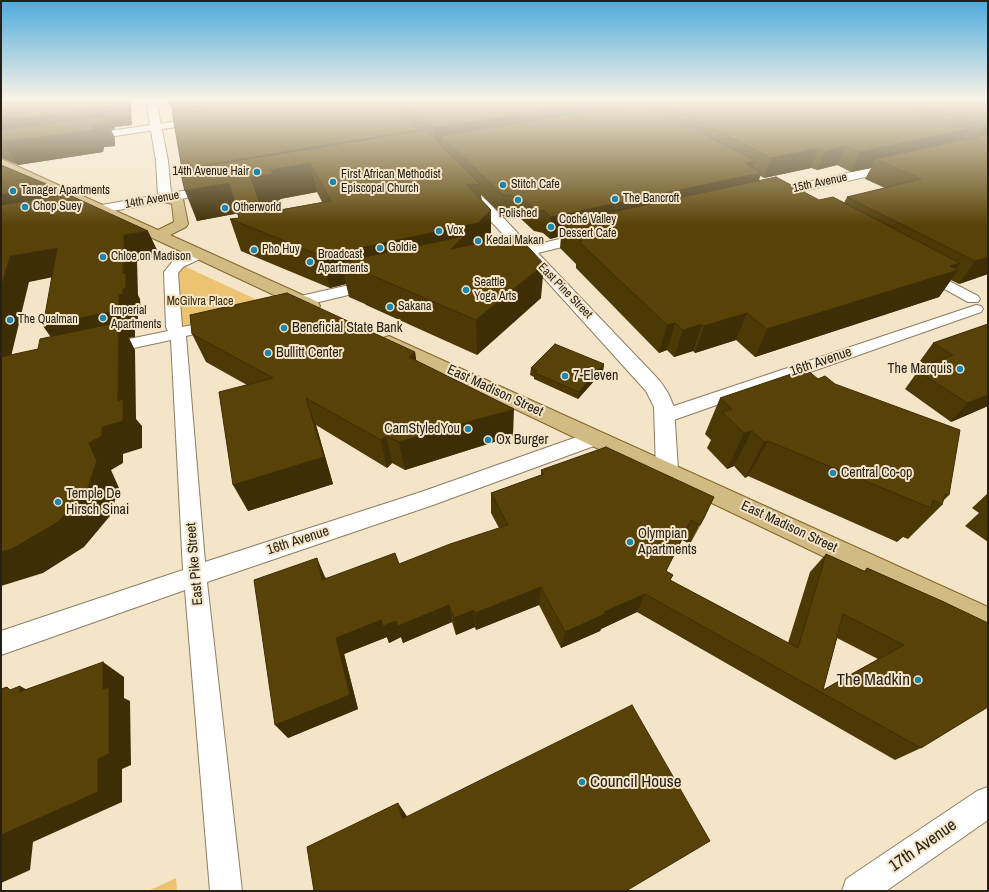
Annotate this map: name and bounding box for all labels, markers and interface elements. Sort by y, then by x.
place label: 14th Avenue Hair [173,165,249,179]
marker: 14th Avenue Hair [252,167,262,177]
place label: First African Methodist Episcopal Church [341,168,441,196]
street label: 15th Avenue [792,170,848,196]
marker: First African Methodist Episcopal Church [328,177,338,187]
place label: Stitch Cafe [511,178,560,192]
marker: Stitch Cafe [498,180,508,190]
place label: Tanager Apartments [21,184,110,198]
marker: Tanager Apartments [8,186,18,196]
street label: 14th Avenue [124,188,180,212]
place label: The Bancroft [623,192,679,206]
marker: The Bancroft [610,194,620,204]
marker: Polished [513,195,523,205]
place label: Chop Suey [33,200,82,214]
place label: Otherworld [233,201,281,215]
marker: Chop Suey [20,202,30,212]
marker: Otherworld [220,203,230,213]
place label: Polished [499,207,537,221]
place label: Coché Valley Dessert Cafe [559,213,616,241]
marker: Coché Valley Dessert Cafe [546,222,556,232]
place label: Vox [447,224,463,238]
marker: Vox [434,226,444,236]
place label: Kedai Makan [486,234,544,248]
marker: Kedai Makan [473,236,483,246]
place label: Goldie [388,241,417,255]
place label: Pho Huy [262,243,300,257]
marker: Goldie [375,243,385,253]
marker: Pho Huy [249,245,259,255]
place label: Broadcast Apartments [318,248,368,276]
place label: Chloe on Madison [111,250,191,264]
marker: Chloe on Madison [98,252,108,262]
marker: Broadcast Apartments [305,257,315,267]
street label: East Pine Street [535,260,595,322]
place label: Seattle Yoga Arts [474,276,516,304]
marker: Seattle Yoga Arts [461,285,471,295]
park label: McGilvra Place [167,295,233,309]
place label: Sakana [398,300,431,314]
marker: Sakana [385,302,395,312]
place label: Imperial Apartments [111,304,161,332]
place label: The Qualman [18,313,78,327]
marker: Imperial Apartments [98,313,108,323]
marker: The Qualman [5,315,15,325]
place label: Beneficial State Bank [292,320,402,336]
marker: Beneficial State Bank [279,323,289,333]
street label: 16th Avenue [788,344,854,380]
place label: Bullitt Center [276,345,342,361]
marker: Bullitt Center [263,348,273,358]
street label: East Madison Street [444,361,546,421]
place label: The Marquis [888,361,952,377]
marker: The Marquis [955,364,965,374]
place label: 7-Eleven [573,368,618,384]
marker: 7-Eleven [560,371,570,381]
place label: CamStyledYou [384,421,460,437]
marker: CamStyledYou [463,424,473,434]
place label: Ox Burger [496,432,548,448]
marker: Ox Burger [483,435,493,445]
place label: Central Co-op [841,465,912,481]
marker: Central Co-op [828,468,838,478]
place label: Temple De Hirsch Sinai [66,486,129,518]
marker: Temple De Hirsch Sinai [53,497,63,507]
street label: East Madison Street [738,497,840,557]
street label: East Pike Street [183,522,207,606]
street label: 16th Avenue [265,523,331,559]
place label: Olympian Apartments [638,526,697,558]
marker: Olympian Apartments [625,537,635,547]
place label: The Madkin [836,670,910,690]
marker: The Madkin [913,675,923,685]
place label: Council House [590,772,681,792]
marker: Council House [577,777,587,787]
street label: 17th Avenue [885,815,961,877]

